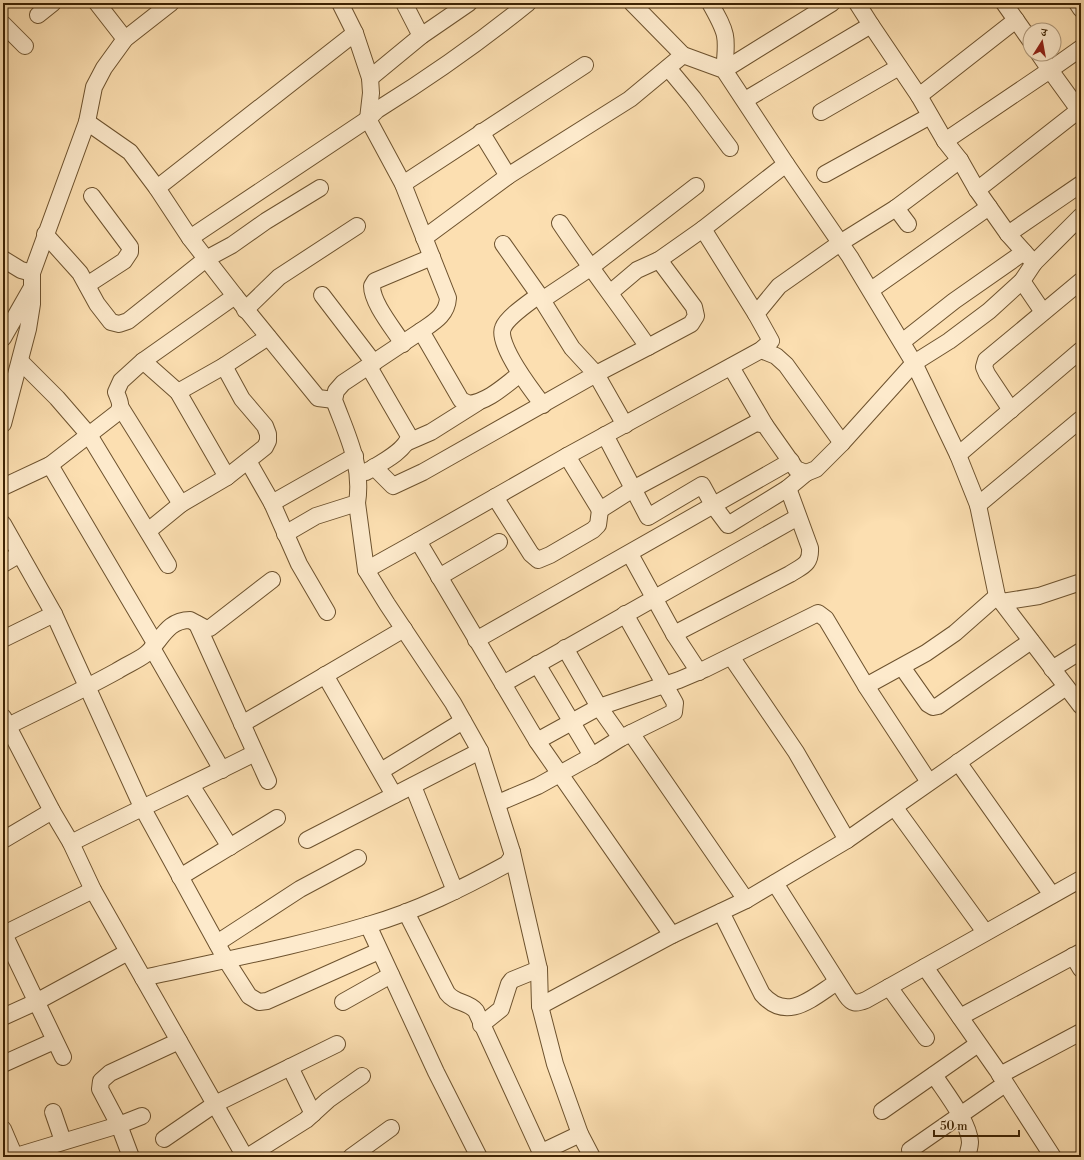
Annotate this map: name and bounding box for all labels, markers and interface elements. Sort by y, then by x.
north arrow [1022,22,1062,62]
text: उ [1039,26,1049,41]
scale bar [934,1112,1019,1138]
text: 50 m [940,1119,968,1134]

